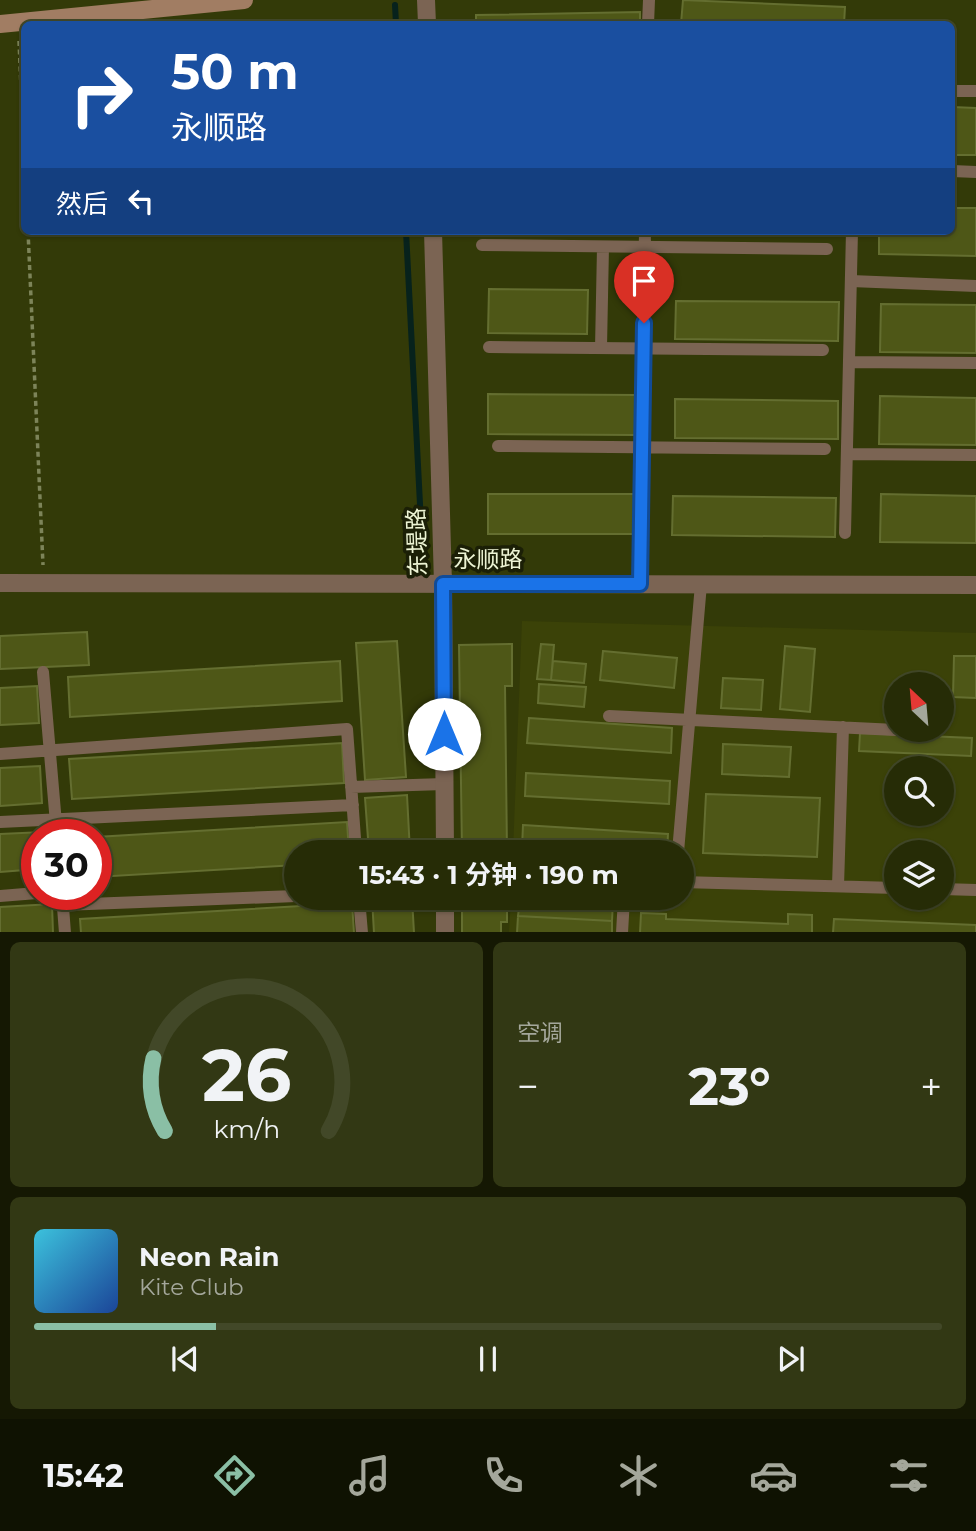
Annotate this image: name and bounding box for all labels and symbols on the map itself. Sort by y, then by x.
pin [614,251,674,323]
street label: 东堤路 [402,507,432,577]
street label: 永顺路 [454,545,523,573]
north arrow [884,672,954,742]
position arrow [407,697,481,771]
speed limit sign: 30 [21,819,112,910]

